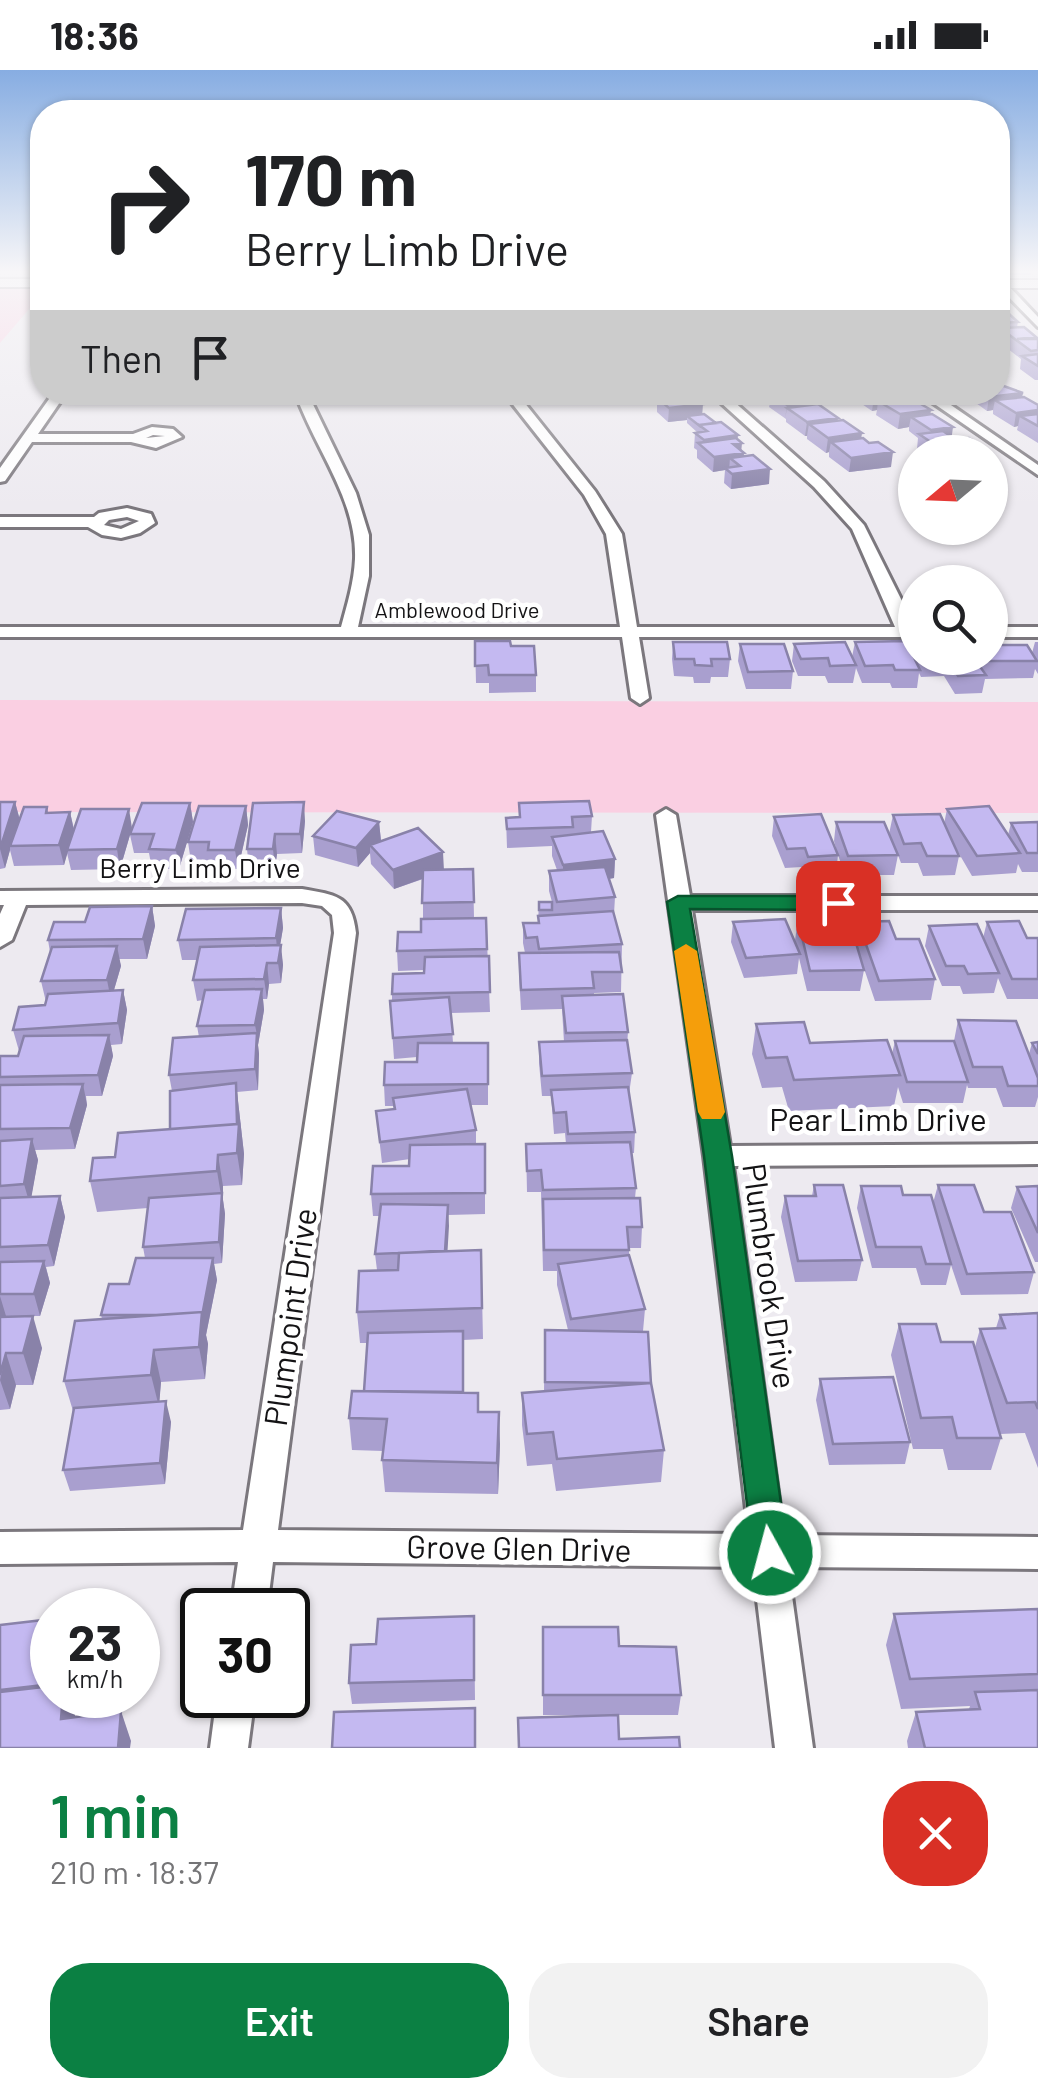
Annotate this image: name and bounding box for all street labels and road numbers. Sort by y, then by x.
street label: Amblewood Drive [375,596,539,622]
street label: Berry Limb Drive [99,850,301,884]
street label: Pear Limb Drive [769,1099,987,1137]
street label: Plumbrook Drive [736,1160,806,1391]
street label: Plumpoint Drive [255,1205,323,1428]
street label: Grove Glen Drive [406,1526,632,1568]

